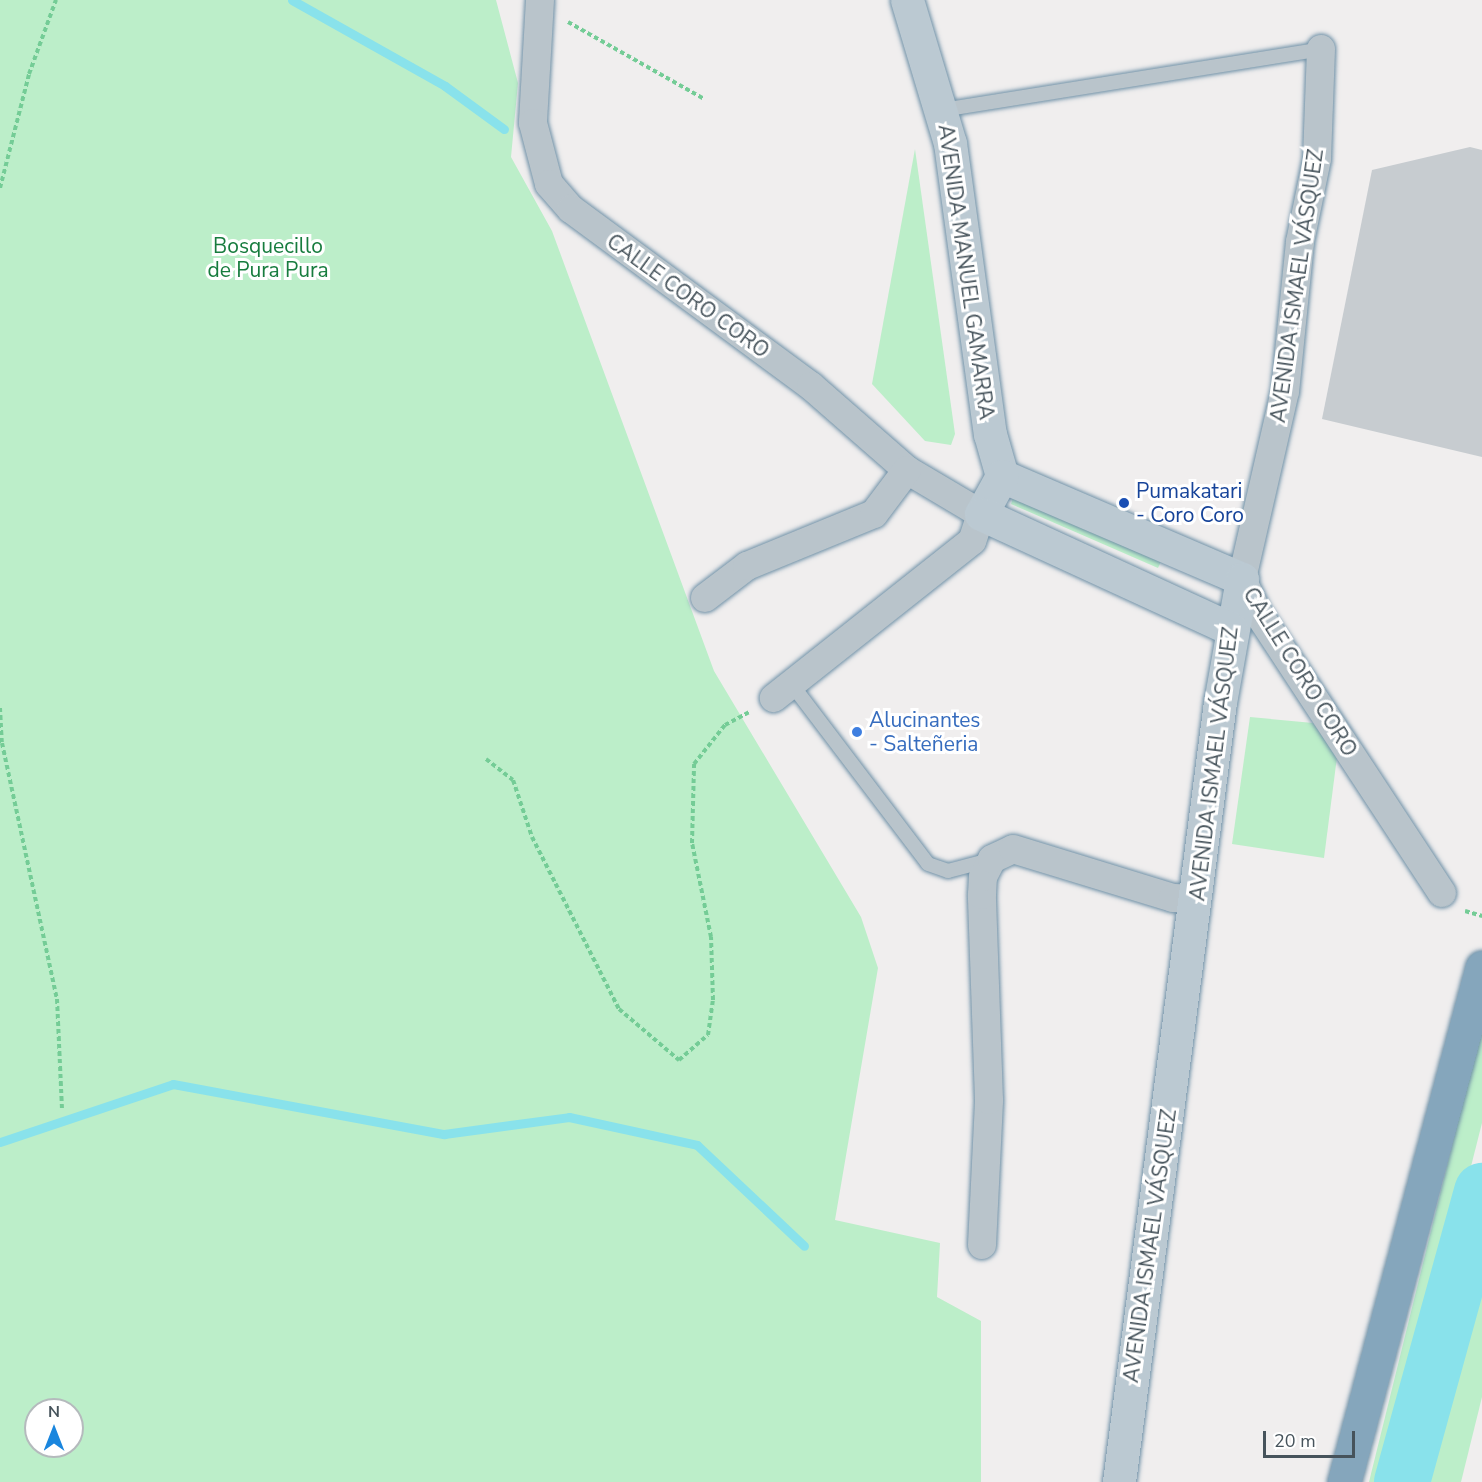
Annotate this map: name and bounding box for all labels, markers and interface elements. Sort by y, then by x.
street label: AVENIDA MANUEL GAMARRA [933,123,999,421]
street label: AVENIDA ISMAEL VÁSQUEZ [1265,148,1329,424]
street label: CALLE CORO CORO [602,229,774,363]
park label: Bosquecillo de Pura Pura [207,233,329,283]
place label: Pumakatari - Coro Coro [1136,478,1244,528]
marker: Pumakatari - Coro Coro [1117,496,1131,510]
street label: CALLE CORO CORO [1238,583,1362,761]
street label: AVENIDA ISMAEL VÁSQUEZ [1185,626,1243,902]
place label: Alucinantes - Salteñeria [869,707,980,757]
marker: Alucinantes - Salteñeria [850,725,864,739]
street label: AVENIDA ISMAEL VÁSQUEZ [1118,1108,1182,1384]
north arrow [24,1398,84,1458]
text: N [48,1401,60,1423]
scale bar [1266,1419,1358,1457]
text: 20 m [1274,1429,1316,1453]

